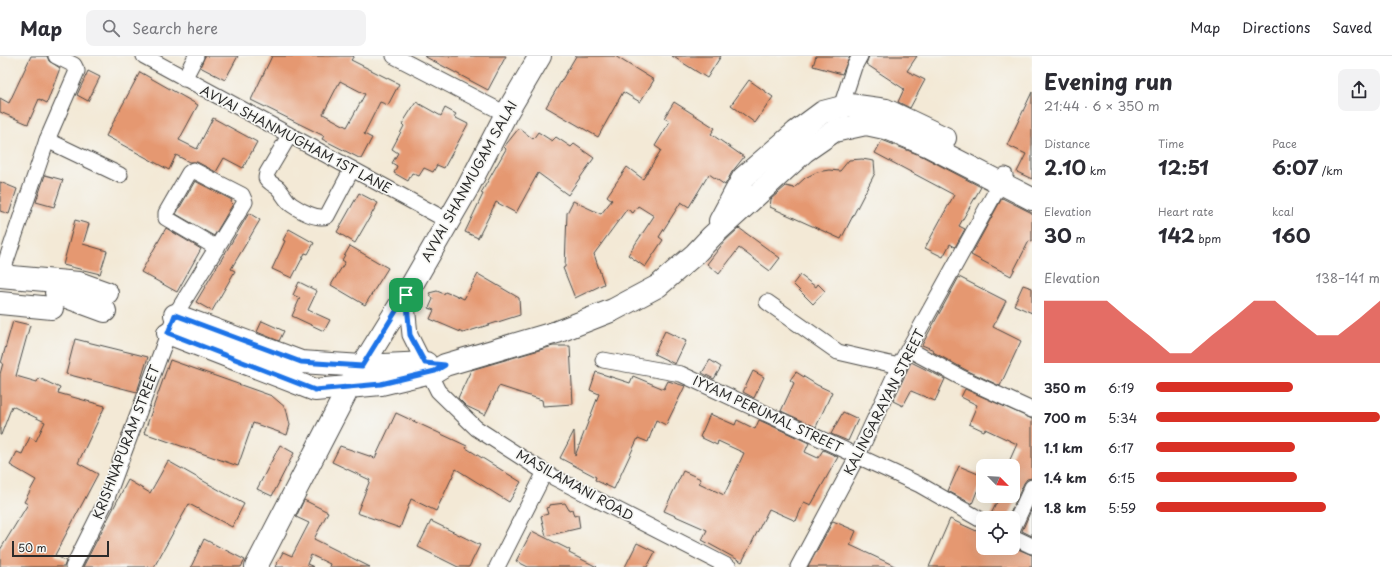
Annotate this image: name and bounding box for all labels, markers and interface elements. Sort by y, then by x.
search box [86,10,366,46]
text: Map [20,14,62,42]
text: Search here [132,16,218,39]
icon: search [100,17,122,39]
text: Map [1190,17,1220,38]
text: Directions [1242,17,1310,38]
text: Saved [1332,17,1372,38]
text: Evening run [1044,64,1173,97]
button: share [1338,69,1380,111]
street label: AVVAI SHANMUGHAM 1ST LANE [197,80,395,197]
text: 21:44 · 6 × 350 m [1044,96,1160,115]
street label: AVVAI SHANMUGAM SALAI [416,97,521,265]
text: Distance [1044,135,1090,152]
text: Time [1158,135,1184,152]
text: Pace [1272,135,1297,152]
text: 2.10 [1044,152,1086,182]
text: 12:51 [1158,152,1209,182]
text: 6:07 [1272,152,1318,182]
text: km [1086,162,1106,179]
text: /km [1318,162,1343,179]
text: Elevation [1044,203,1091,220]
text: Heart rate [1158,203,1214,220]
text: kcal [1272,203,1294,220]
text: 30 [1044,220,1072,250]
text: 142 [1158,220,1195,250]
text: 160 [1272,220,1310,250]
text: m [1072,230,1086,247]
text: bpm [1195,230,1221,247]
text: Elevation [1044,268,1100,287]
text: 138–141 m [1316,268,1380,287]
pin [389,278,423,312]
icon: arrive [395,284,417,306]
street label: KALINGARAYAN STREET [838,325,929,478]
street label: KRISHNAPURAM STREET [87,362,164,522]
street label: IYYAM PERUMAL STREET [690,370,846,457]
text: 350 m [1044,378,1086,397]
text: 6:19 [1108,378,1134,397]
text: 700 m [1044,408,1086,427]
text: 5:34 [1108,408,1137,427]
text: 1.1 km [1044,438,1083,457]
text: 6:17 [1108,438,1134,457]
street label: MASILAMANI ROAD [513,444,637,525]
north arrow [976,459,1020,503]
map controls [976,459,1020,555]
text: 1.4 km [1044,468,1087,487]
text: 6:15 [1108,468,1135,487]
text: 1.8 km [1044,498,1086,517]
text: 5:59 [1108,498,1136,517]
button: locate [976,511,1020,555]
scale bar [12,539,109,558]
text: 50 m [18,539,47,556]

